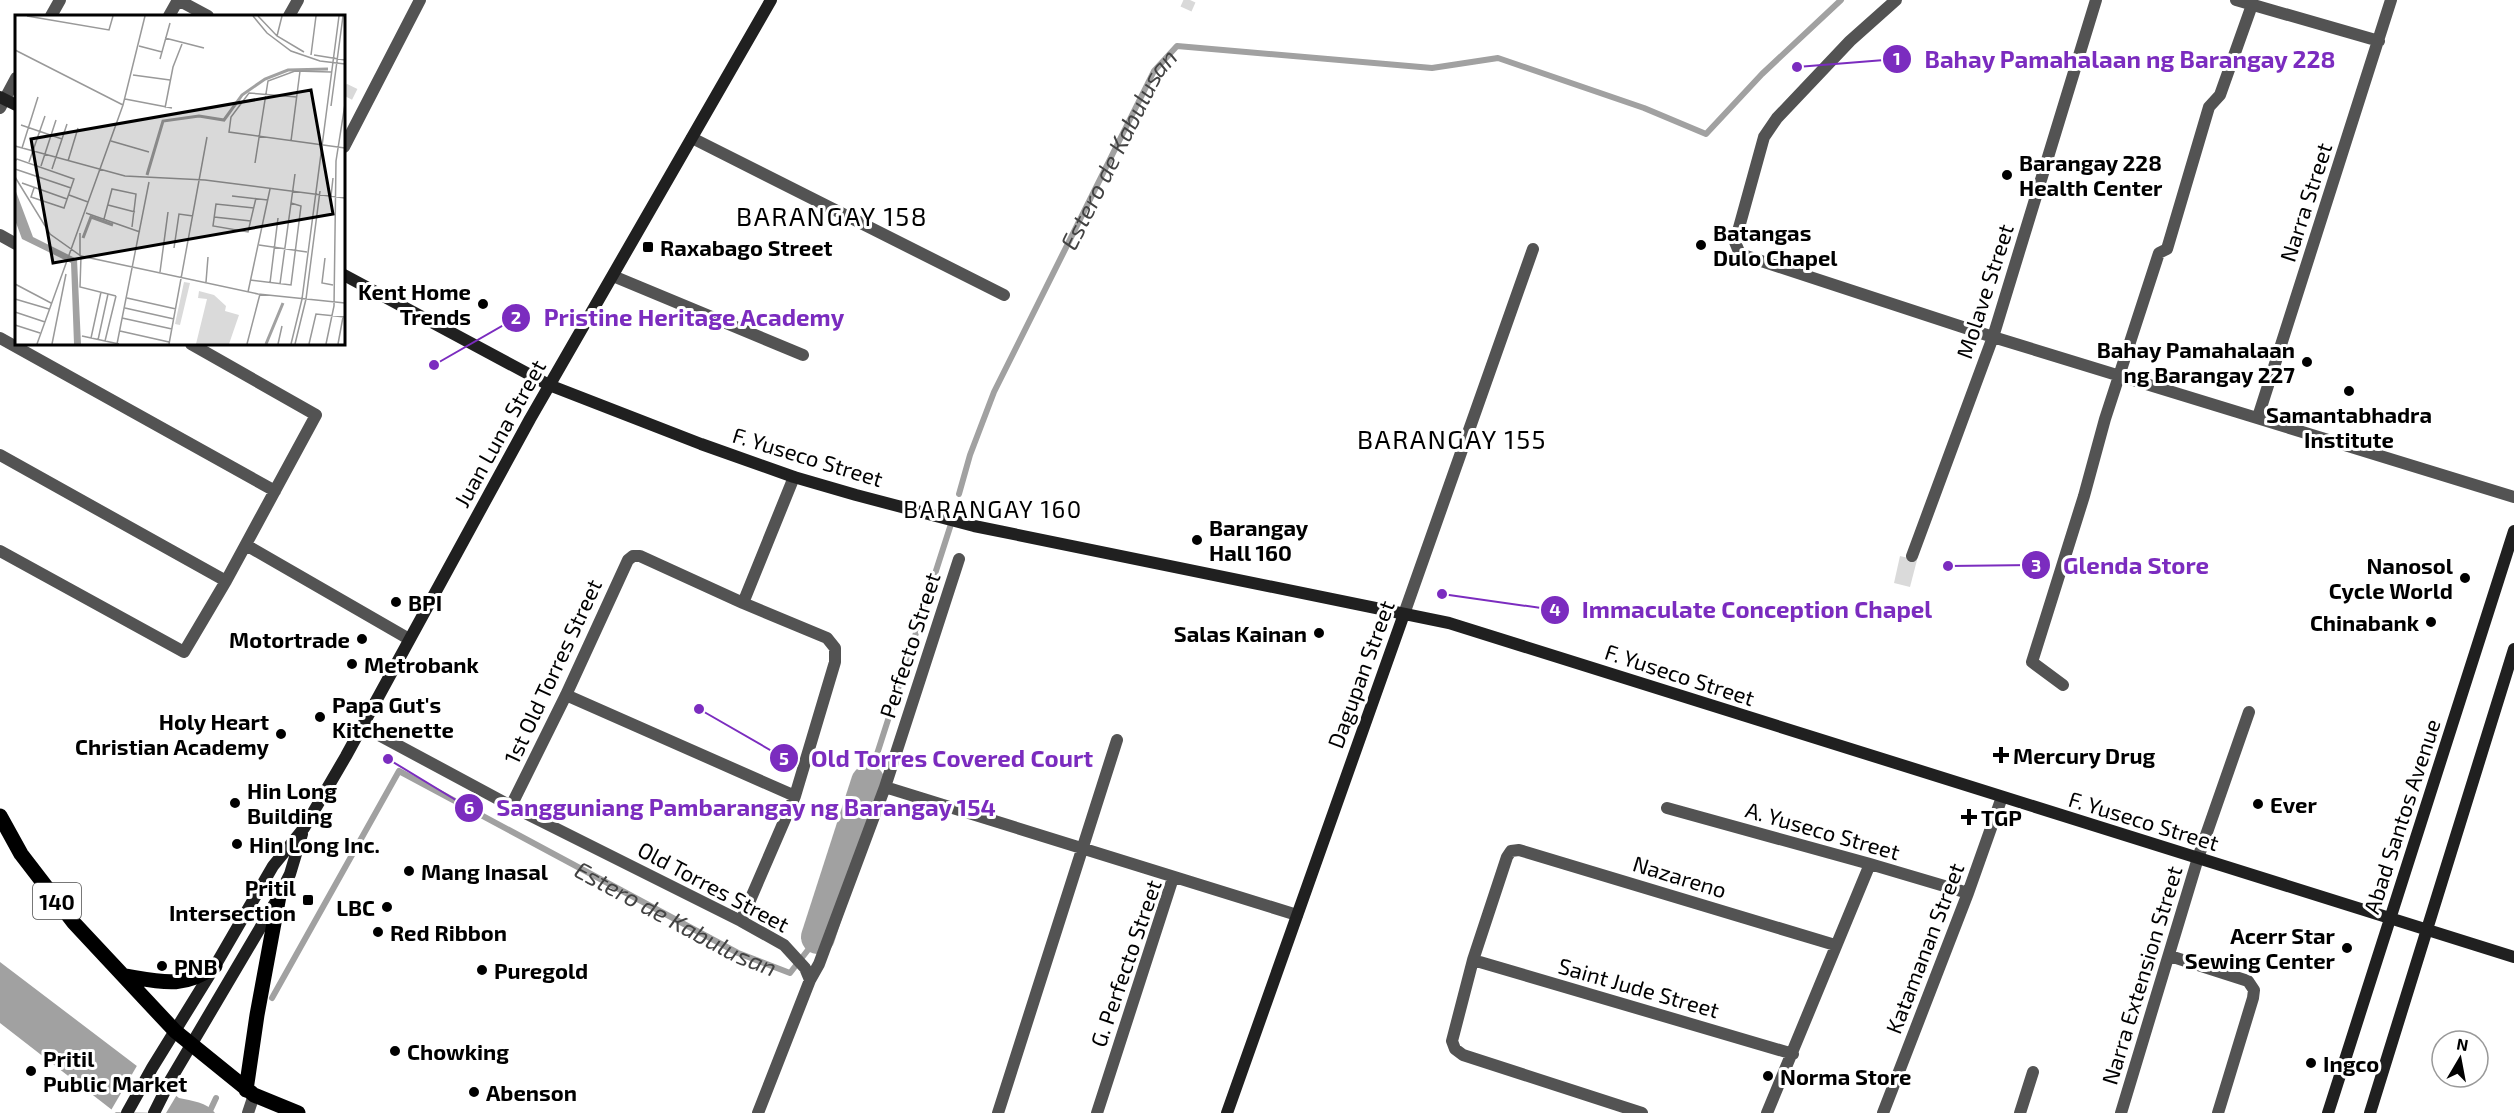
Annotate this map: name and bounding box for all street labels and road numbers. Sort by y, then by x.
street label: Narra Street [2274,139,2336,265]
street label: Molave Street [1950,221,2018,361]
street label: Juan Luna Street [448,355,550,511]
street label: F. Yuseco Street [730,421,886,491]
street label: Perfecto Street [873,569,945,721]
street label: 1st Old Torres Street [498,575,606,767]
street label: Dagupan Street [1321,597,1399,751]
street label: F. Yuseco Street [1602,638,1758,710]
street label: Abad Santos Avenue [2357,715,2445,917]
street label: F. Yuseco Street [2066,785,2222,855]
street label: A. Yuseco Street [1743,796,1903,864]
street label: Old Torres Street [634,835,794,937]
street label: Nazareno [1630,849,1730,903]
street label: Katamanan Street [1880,859,1968,1037]
street label: Narra Extension Street [2095,863,2187,1087]
street label: G. Perfecto Street [1084,876,1166,1050]
road number: 140 [33,883,81,919]
street label: Saint Jude Street [1556,952,1722,1022]

